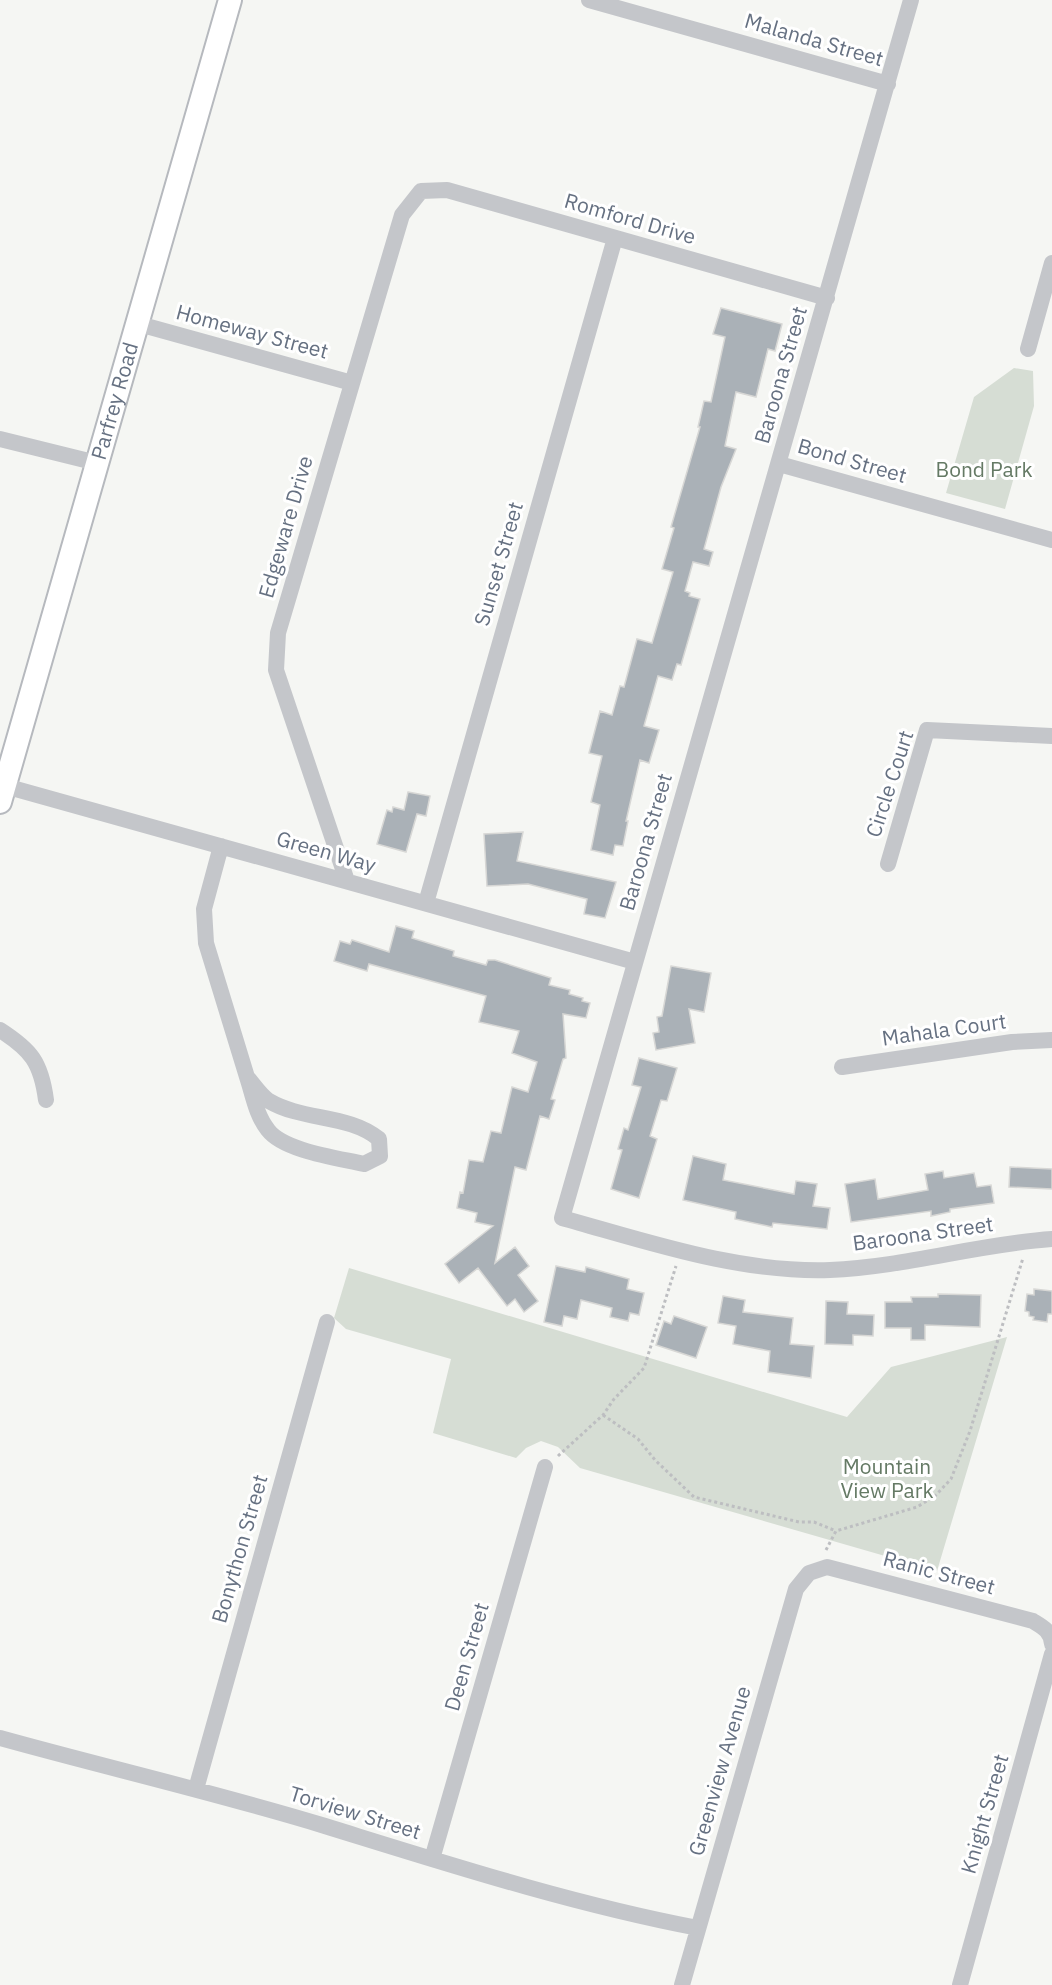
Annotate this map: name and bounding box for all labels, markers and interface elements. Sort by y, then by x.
street label: Malanda Street [742,6,887,72]
street label: Romford Drive [561,186,699,250]
street label: Homeway Street [173,297,331,365]
street label: Baroona Street [747,303,813,447]
street label: Parfrey Road [84,339,144,463]
street label: Bond Street [795,431,910,489]
street label: Edgeware Drive [251,452,319,601]
park label: Bond Park [935,455,1033,483]
street label: Sunset Street [467,498,529,629]
street label: Circle Court [859,727,919,841]
street label: Baroona Street [612,770,678,914]
street label: Green Way [273,823,380,879]
street label: Mahala Court [880,1006,1008,1052]
street label: Baroona Street [851,1209,995,1257]
park label: Mountain View Park [840,1452,934,1504]
street label: Bonython Street [204,1471,274,1626]
street label: Ranic Street [880,1544,998,1600]
street label: Deen Street [437,1599,495,1714]
street label: Greenview Avenue [681,1683,757,1859]
street label: Knight Street [954,1751,1014,1877]
street label: Torview Street [286,1779,424,1845]

